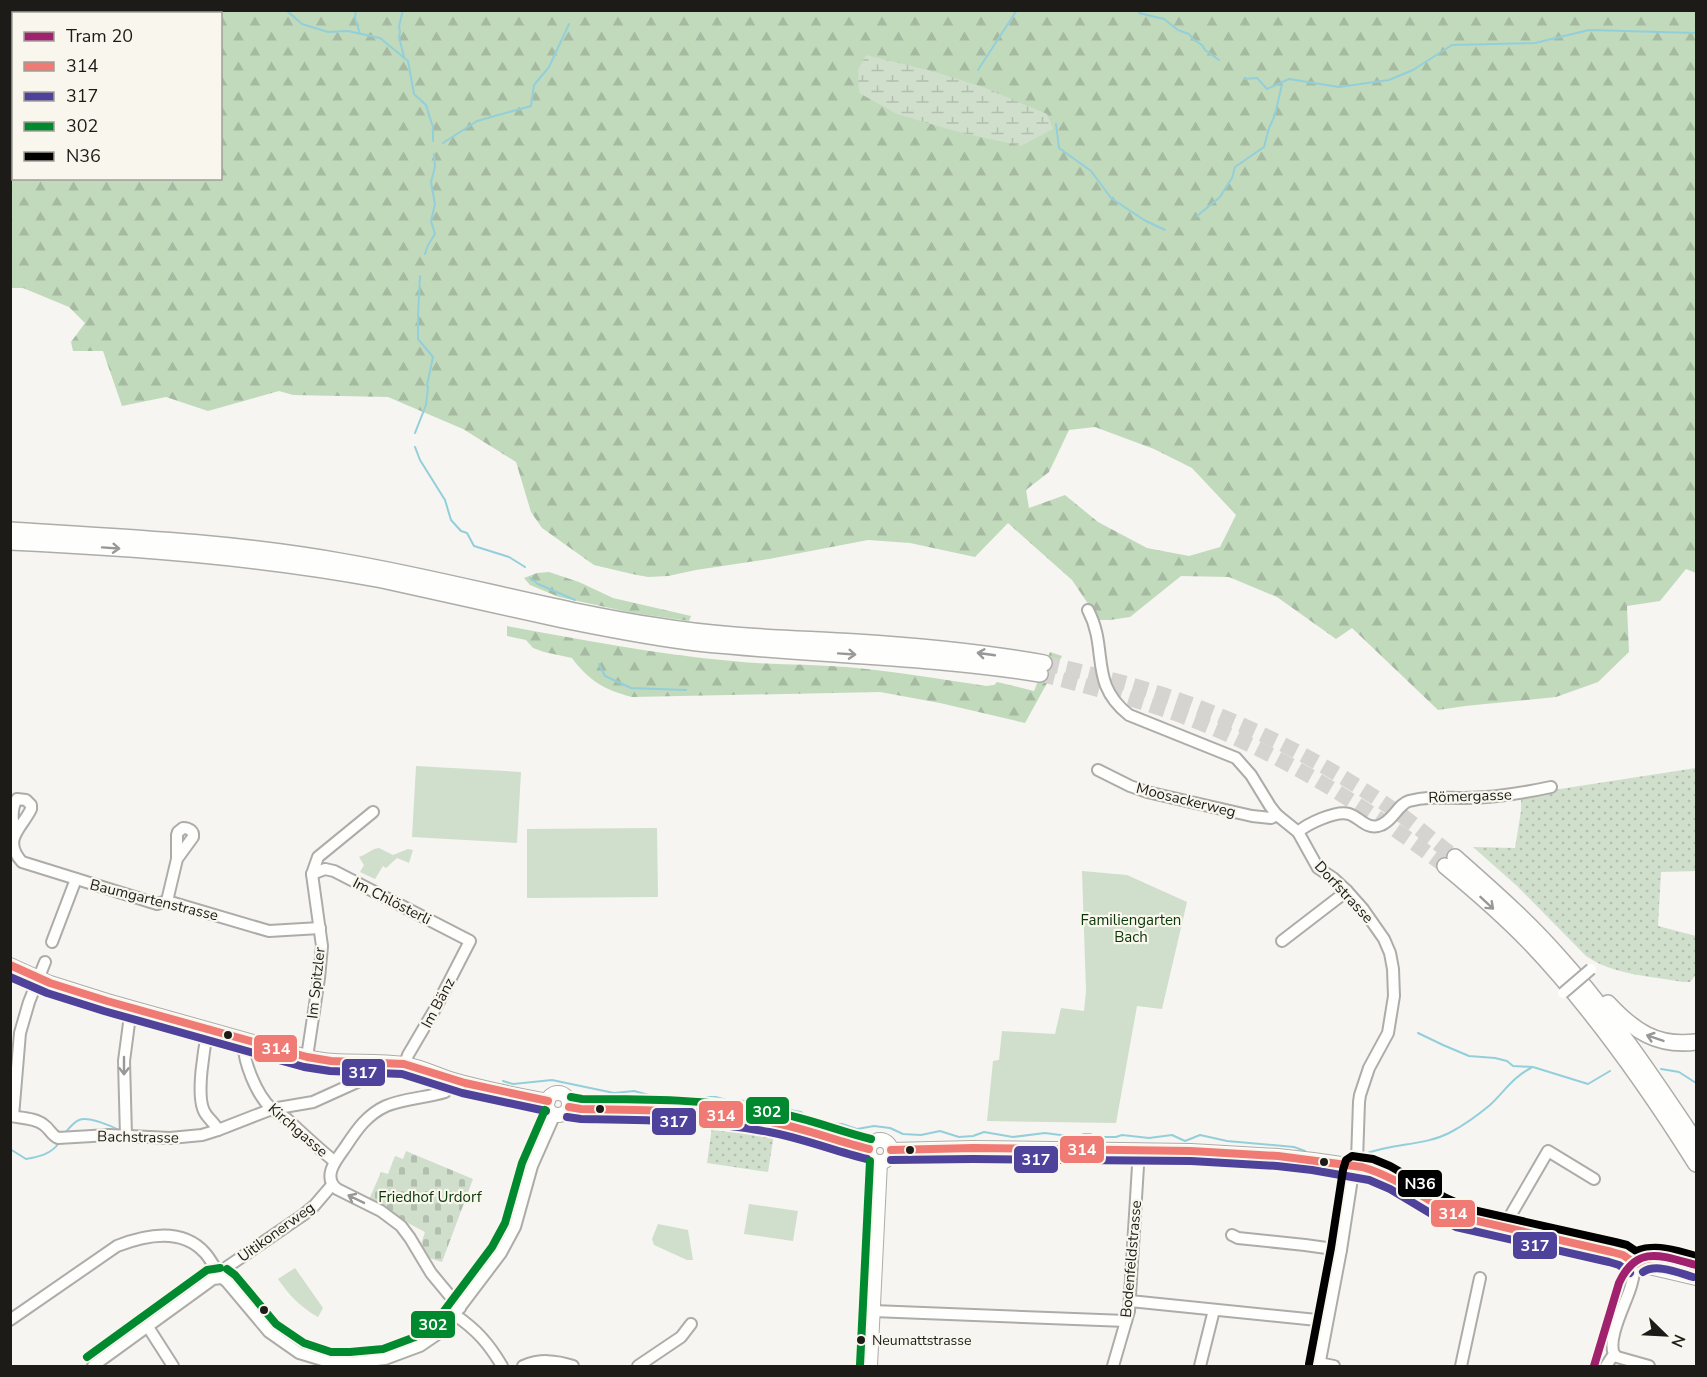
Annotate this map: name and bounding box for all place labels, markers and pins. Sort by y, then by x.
unlabelled marker [222,1029,234,1041]
unlabelled marker [594,1103,606,1115]
unlabelled marker [904,1144,916,1156]
unlabelled marker [1318,1156,1330,1168]
unlabelled marker [258,1304,270,1316]
place label: Neumattstrasse [872,1331,972,1350]
marker: Neumattstrasse [855,1334,867,1346]

